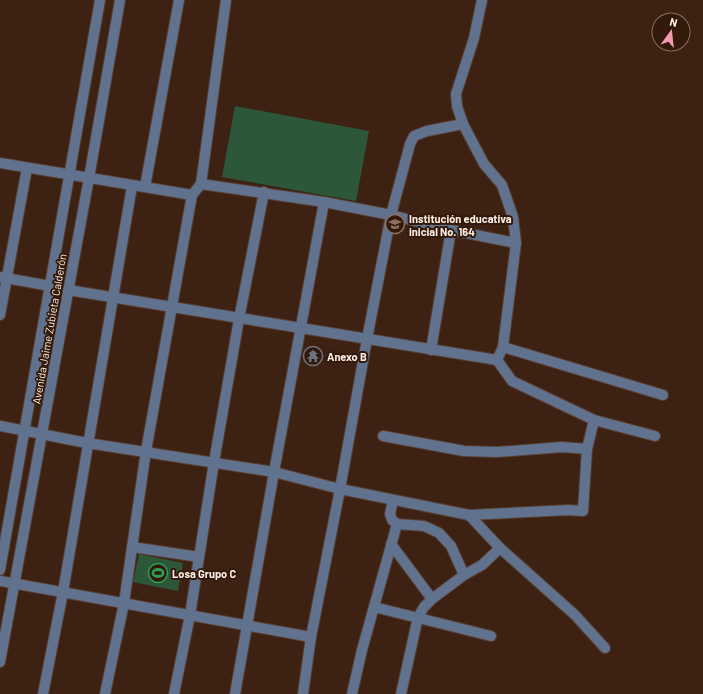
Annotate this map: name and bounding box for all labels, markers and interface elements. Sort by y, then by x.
north arrow [651,12,691,52]
text: N [668,15,679,29]
place label: Institución educativa inicial No. 164 [409,212,512,238]
school or university icon: Institución educativa inicial No. 164 [384,213,406,235]
street label: Avenida Jaime Zubieta Calderón [29,253,69,405]
temple icon: Anexo B [302,345,324,367]
place label: Anexo B [327,350,367,363]
sports icon: Losa Grupo C [147,562,169,584]
place label: Losa Grupo C [172,567,236,580]

